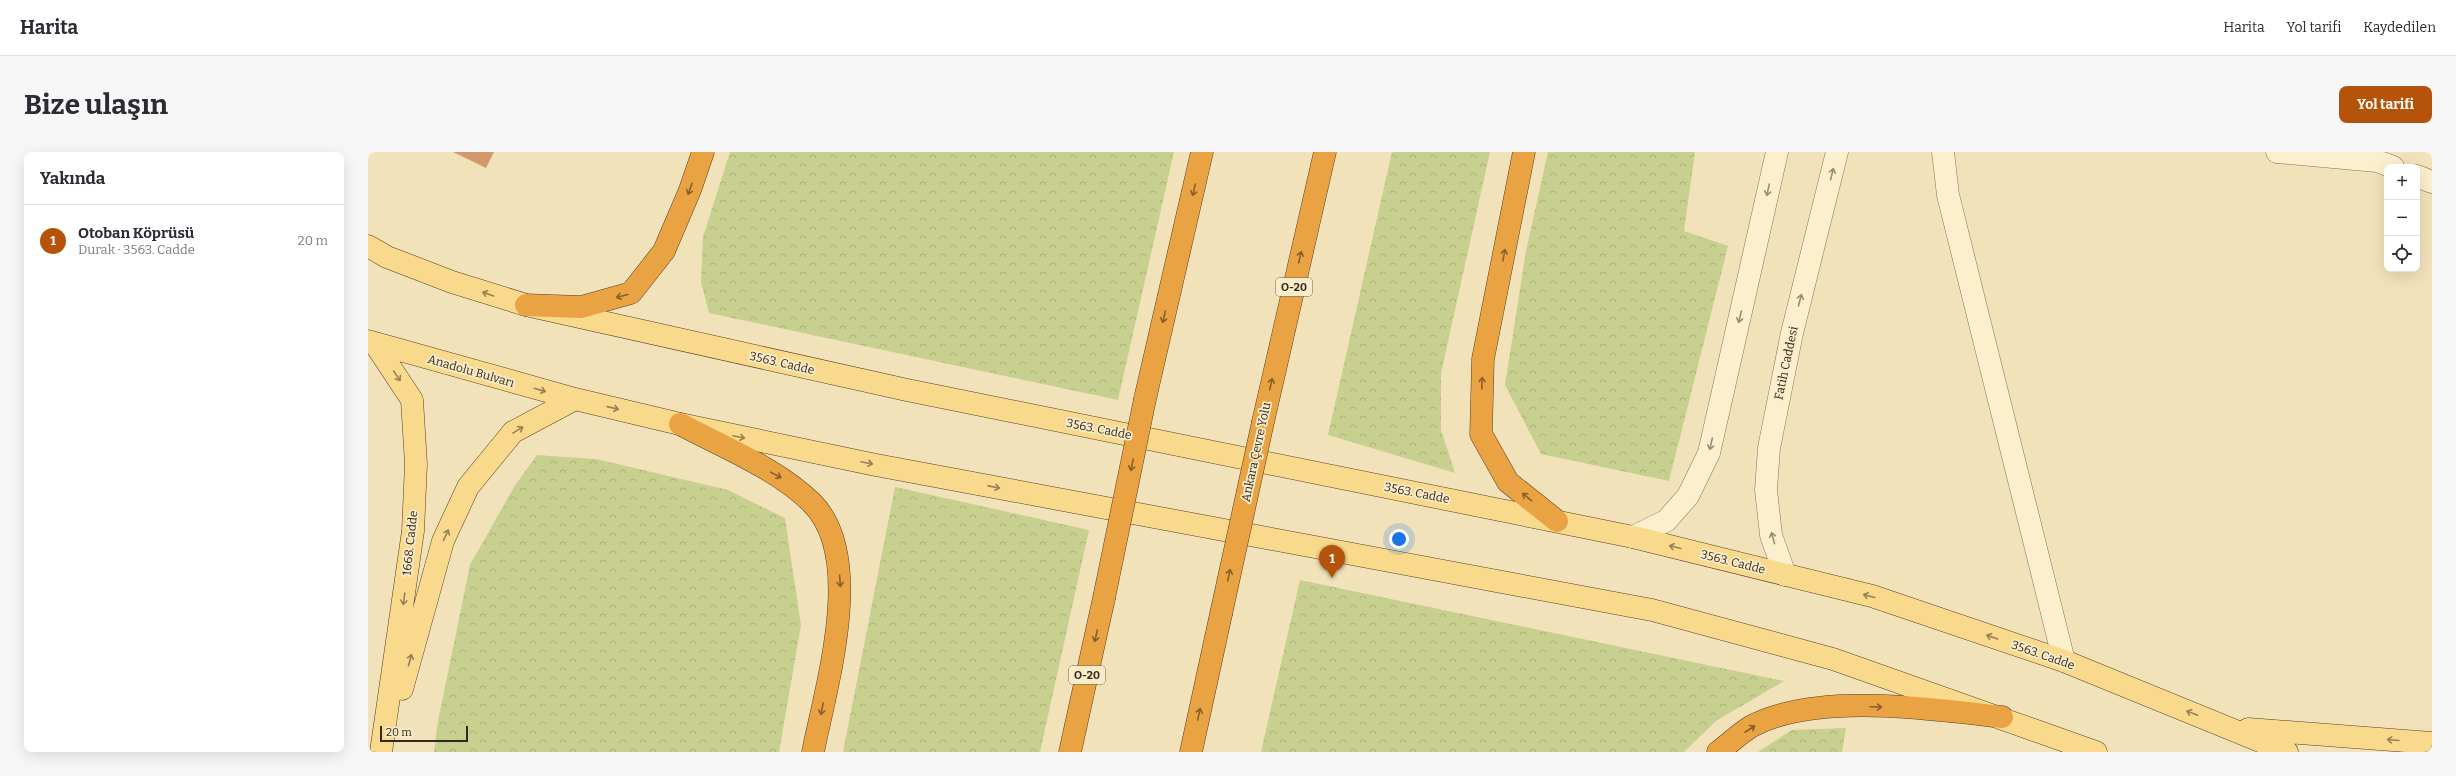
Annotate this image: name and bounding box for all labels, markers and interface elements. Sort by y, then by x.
text: Harita [20,16,78,39]
text: Harita [2223,19,2265,36]
text: Yol tarifi [2287,19,2341,36]
text: Kaydedilen [2363,19,2436,36]
button: Yol tarifi [2339,86,2432,123]
text: Bize ulaşın [24,88,168,121]
map controls [2384,164,2420,272]
button: + [2384,164,2420,200]
text: Yakında [40,168,105,189]
one-way arrow [1828,168,1836,181]
one-way arrow [686,183,694,195]
one-way arrow [1189,183,1197,196]
one-way arrow [1764,183,1772,196]
button: − [2384,200,2420,236]
text: Otoban Köprüsü [78,224,194,242]
text: 1 [50,233,56,248]
text: 20 m [298,233,328,248]
button: locate [2384,236,2420,272]
text: Durak · 3563. Cadde [78,242,195,257]
one-way arrow [1500,249,1508,262]
one-way arrow [1297,251,1305,264]
road number: O-20 [1276,278,1312,296]
one-way arrow [482,290,495,297]
one-way arrow [616,292,629,300]
one-way arrow [1797,294,1805,307]
one-way arrow [1160,310,1168,323]
one-way arrow [1735,310,1743,323]
street label: Fatih Caddesi [1771,325,1801,401]
street label: 3563. Cadde [748,349,816,377]
street label: Anadolu Bulvarı [426,352,516,390]
one-way arrow [393,371,401,382]
one-way arrow [1479,377,1486,390]
one-way arrow [1268,378,1276,391]
one-way arrow [533,387,546,394]
street label: Ankara Çevre Yolu [1239,400,1273,503]
one-way arrow [606,405,619,413]
street label: 3563. Cadde [1065,416,1133,442]
one-way arrow [513,425,524,434]
one-way arrow [733,433,746,441]
one-way arrow [1707,437,1715,450]
one-way arrow [1127,458,1135,471]
one-way arrow [860,460,873,468]
one-way arrow [770,472,782,480]
street label: 3563. Cadde [1383,480,1451,506]
one-way arrow [988,484,1001,492]
one-way arrow [1521,492,1532,501]
street label: 1668. Cadde [400,510,420,576]
your location [1389,529,1409,549]
one-way arrow [442,530,450,542]
one-way arrow [1769,532,1776,545]
one-way arrow [1669,543,1682,551]
pin: 1 [1319,545,1345,578]
street label: 3563. Cadde [1699,547,1767,577]
one-way arrow [1226,569,1234,582]
one-way arrow [836,574,843,587]
one-way arrow [399,592,407,605]
one-way arrow [1863,592,1876,599]
one-way arrow [1091,630,1099,643]
one-way arrow [1986,633,1999,640]
street label: 3563. Cadde [2009,638,2077,672]
one-way arrow [407,654,414,667]
road number: O-20 [1069,666,1105,684]
one-way arrow [817,702,825,715]
one-way arrow [1869,703,1882,711]
one-way arrow [1196,708,1204,721]
one-way arrow [2187,709,2199,717]
scale bar [380,724,468,743]
one-way arrow [1744,725,1755,733]
text: 20 m [386,726,412,739]
one-way arrow [2387,736,2400,743]

